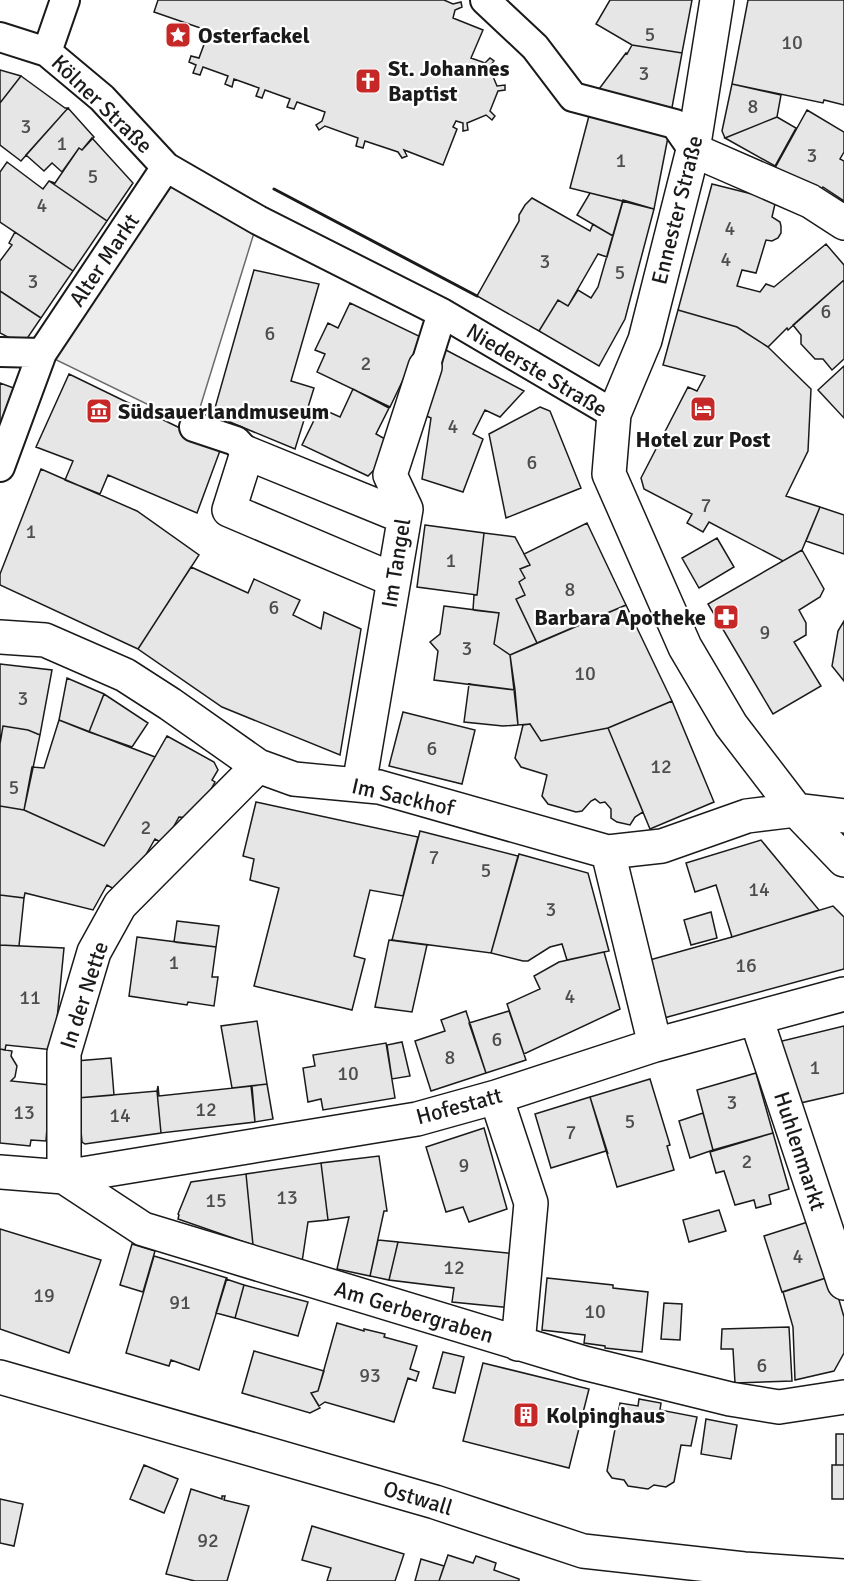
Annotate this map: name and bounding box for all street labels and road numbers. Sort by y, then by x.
street label: Kölner Straße [46,49,158,159]
street label: Ennester Straße [645,133,709,287]
street label: Alter Markt [63,208,145,312]
street label: Niederste Straße [462,317,612,423]
street label: Im Tangel [376,516,416,610]
street label: Im Sackhof [349,772,458,822]
street label: In der Nette [54,938,114,1052]
street label: Hofestatt [413,1082,505,1130]
street label: Huhlenmarkt [768,1088,832,1214]
street label: Am Gerbergraben [331,1275,497,1349]
street label: Ostwall [380,1475,456,1521]

